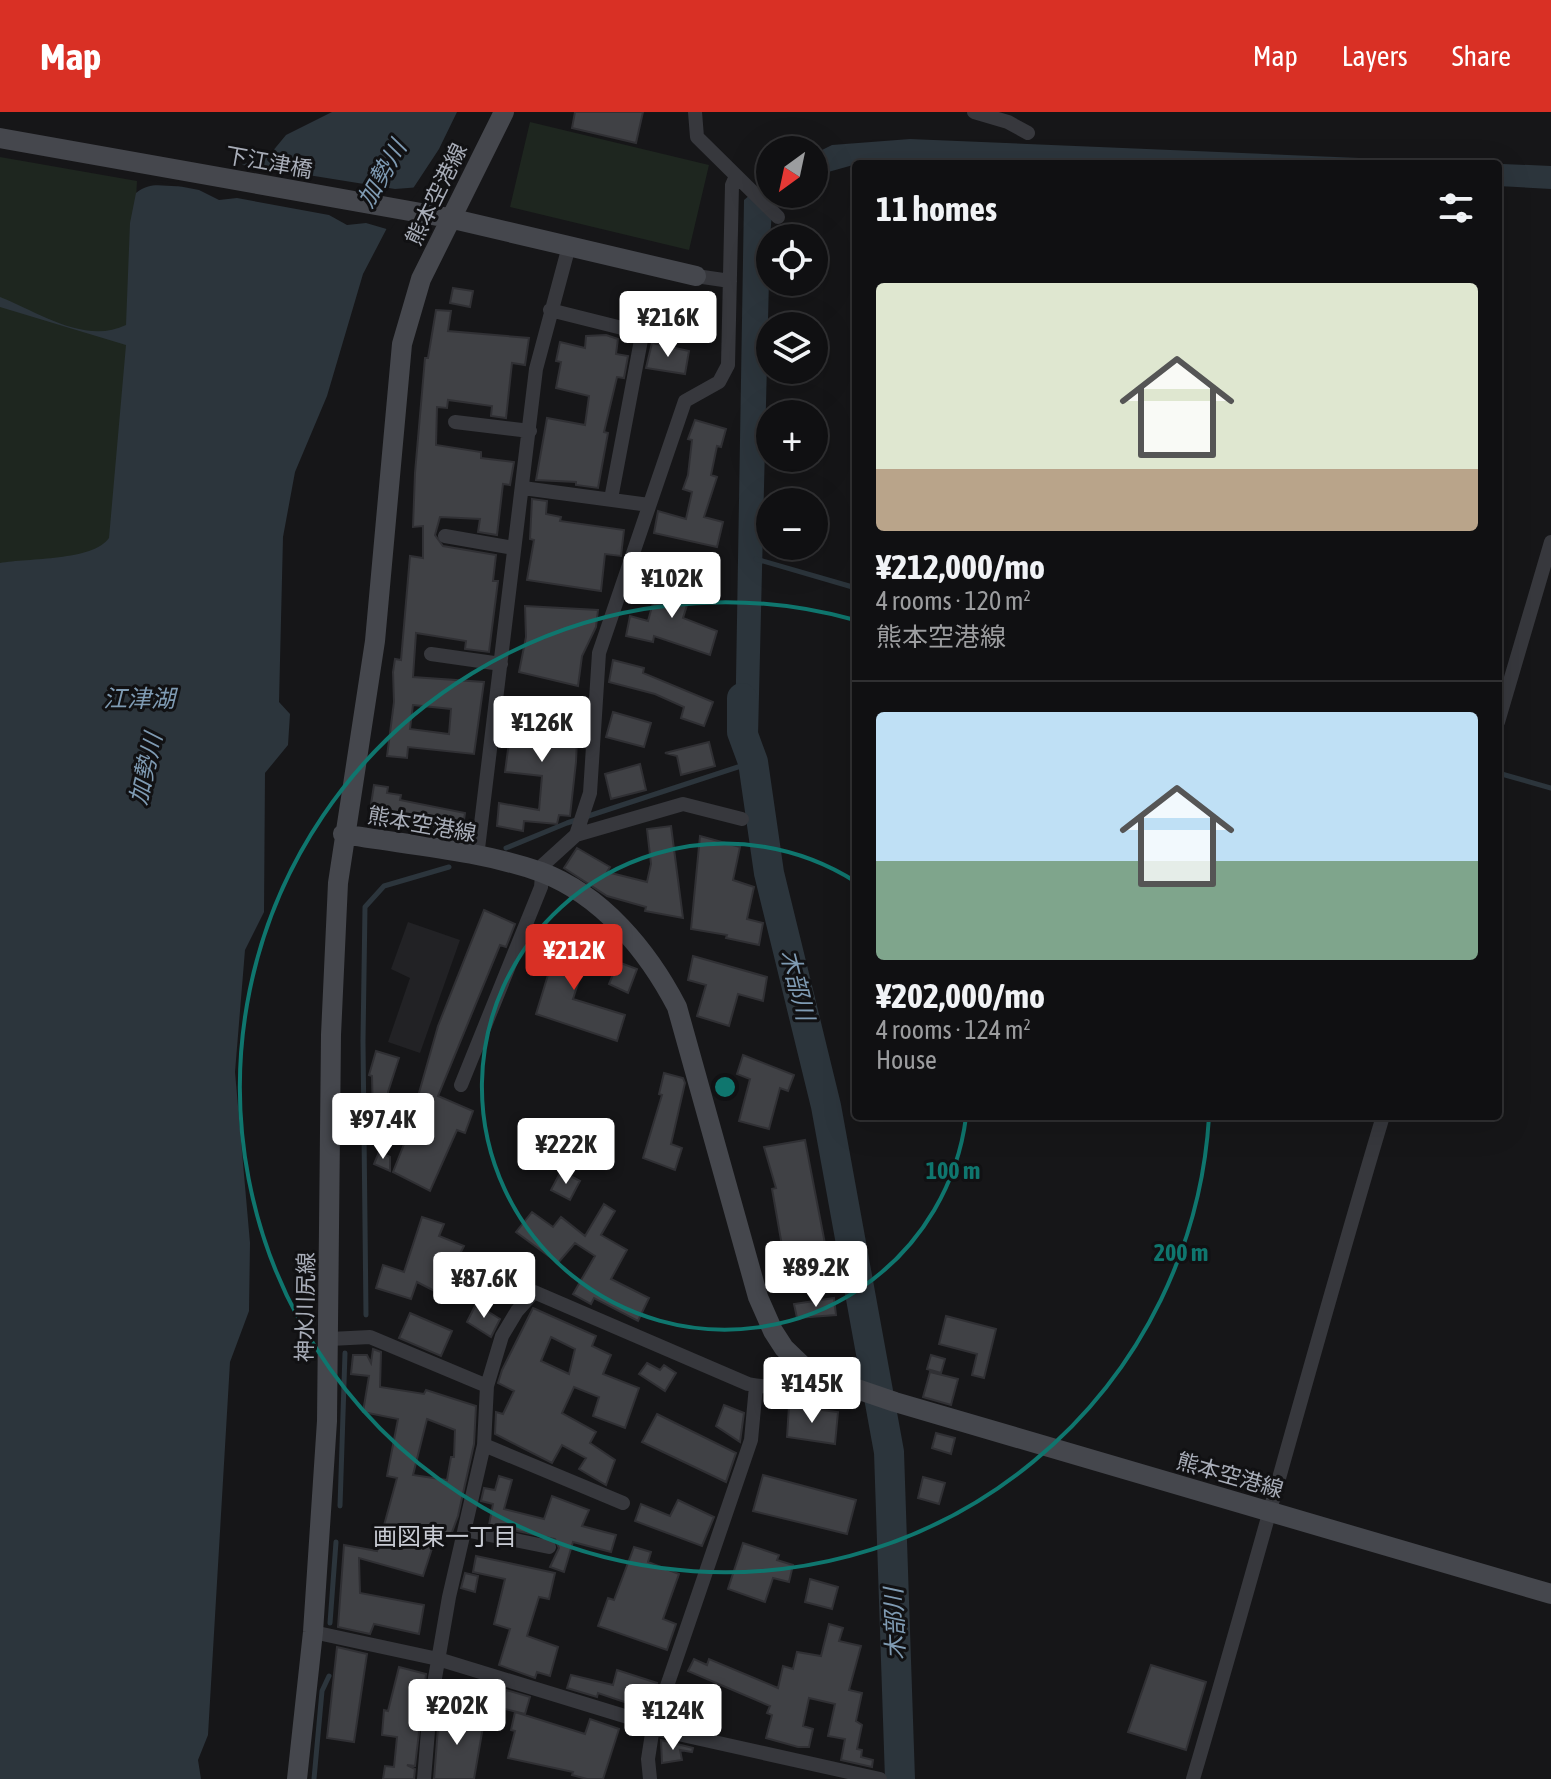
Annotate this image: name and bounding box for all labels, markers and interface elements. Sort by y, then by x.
text: Map [40,35,101,78]
text: Map [1253,40,1298,72]
text: Layers [1342,40,1408,72]
text: Share [1452,40,1511,72]
water label: 加勢川 [352,133,413,212]
north arrow [756,136,828,208]
map controls [756,136,828,560]
street label: 熊本空港線 [400,139,472,249]
street label: 下江津橋 [223,142,315,182]
icon: filters [1434,186,1478,230]
text: 11 homes [876,189,997,228]
button: locate [756,224,828,296]
pin: ¥216K [612,291,724,359]
text: ¥216K [638,302,698,332]
button: layers [756,312,828,384]
icon: home [1105,335,1249,479]
button: + [756,400,828,472]
button: − [756,488,828,560]
text: ¥212,000/mo [876,547,1045,586]
pin: ¥102K [616,552,728,620]
text: ¥102K [642,563,702,593]
text: 4 rooms · 120 m² [876,586,1031,616]
text: 熊本空港線 [876,622,1006,652]
water label: 江津湖 [103,685,179,712]
pin: ¥126K [486,696,598,764]
text: ¥126K [512,707,572,737]
water label: 加勢川 [124,728,167,807]
icon: home [1105,764,1249,908]
street label: 熊本空港線 [366,802,478,846]
pin: ¥212K [518,924,630,992]
text: ¥212K [544,935,604,965]
water label: 木部川 [776,947,820,1026]
text: ¥202,000/mo [876,976,1045,1015]
text: 4 rooms · 124 m² [876,1015,1031,1045]
text: House [876,1045,937,1075]
centre of rings [711,1073,739,1101]
pin: ¥97.4K [318,1093,448,1161]
text: ¥97.4K [350,1104,416,1134]
pin: ¥222K [510,1118,622,1186]
text: ¥222K [536,1129,596,1159]
text: 100 m [926,1157,980,1184]
text: 200 m [1154,1239,1208,1266]
pin: ¥89.2K [751,1241,881,1309]
street label: 神水川尻線 [291,1252,319,1362]
pin: ¥87.6K [419,1252,549,1320]
text: ¥89.2K [783,1252,849,1282]
text: ¥87.6K [451,1263,517,1293]
pin: ¥145K [756,1357,868,1425]
text: ¥145K [782,1368,842,1398]
street label: 熊本空港線 [1174,1447,1286,1503]
district label: 画図東一丁目 [373,1523,517,1550]
water label: 木部川 [880,1585,909,1660]
pin: ¥202K [401,1679,513,1747]
pin: ¥124K [617,1684,729,1752]
text: ¥202K [427,1690,487,1720]
text: ¥124K [643,1695,703,1725]

